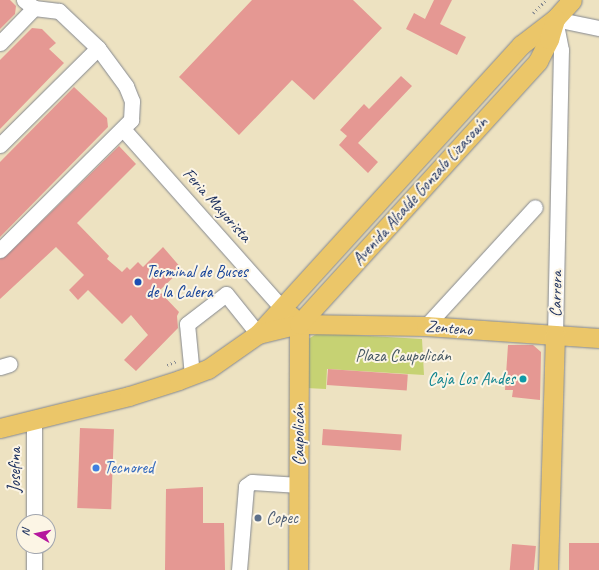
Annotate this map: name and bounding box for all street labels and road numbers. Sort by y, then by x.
street label: Avenida Alcalde Gonzalo Lizasoaín [348,113,492,269]
street label: Feria Mayorista [178,164,256,246]
street label: Carrera [545,271,567,317]
street label: Zenteno [425,316,473,340]
street label: Caupolicán [289,404,309,466]
street label: Josefina [5,448,25,492]

